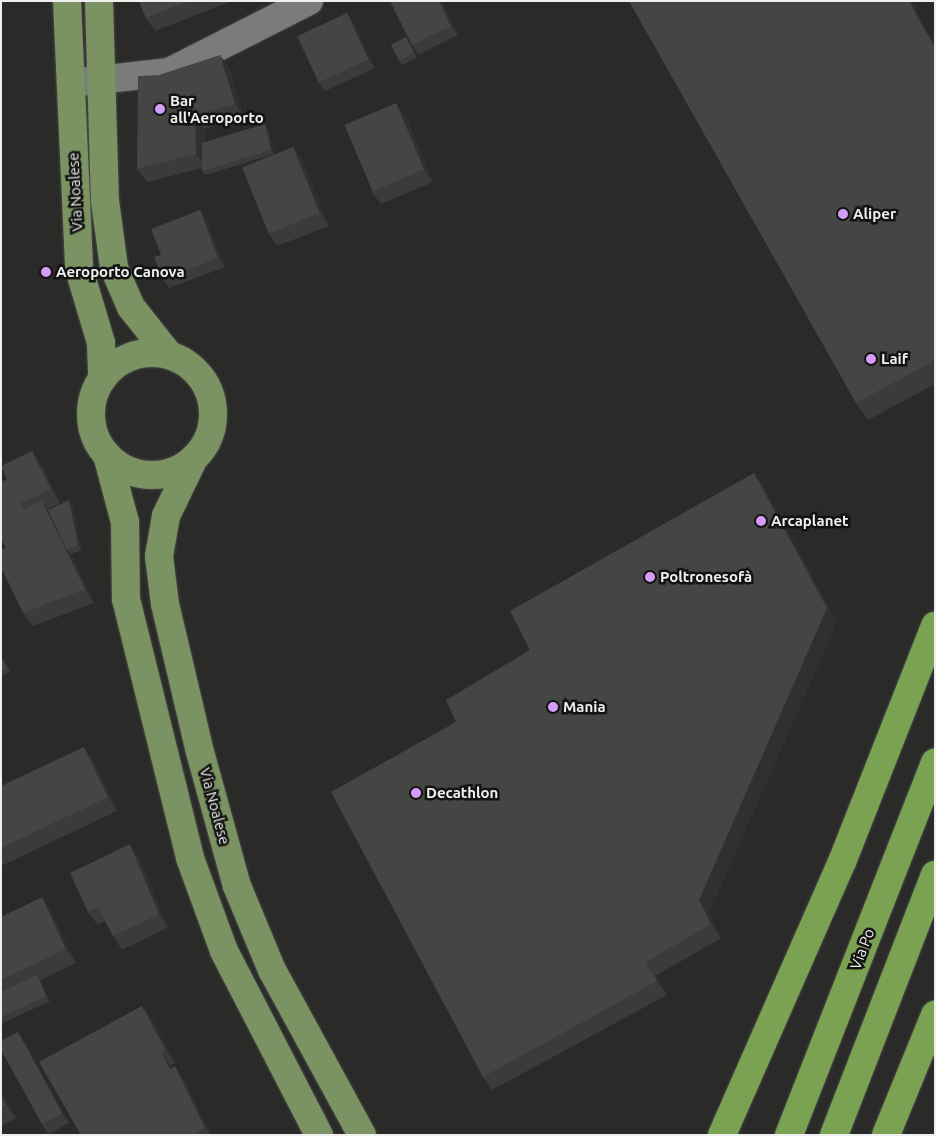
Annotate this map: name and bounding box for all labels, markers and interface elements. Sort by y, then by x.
place label: Bar all'Aeroporto [170,91,264,126]
marker: Bar all'Aeroporto [154,103,166,115]
street label: Via Noalese [64,152,86,232]
place label: Aliper [853,205,896,223]
marker: Aliper [837,208,849,220]
place label: Aeroporto Canova [56,263,185,281]
marker: Aeroporto Canova [40,266,52,278]
place label: Laif [881,350,908,368]
marker: Laif [865,353,877,365]
place label: Arcaplanet [771,512,849,530]
marker: Arcaplanet [755,515,767,527]
place label: Poltronesofà [660,568,752,586]
marker: Poltronesofà [644,571,656,583]
place label: Mania [563,698,606,716]
marker: Mania [547,701,559,713]
street label: Via Noalese [196,766,234,846]
place label: Decathlon [426,784,498,802]
marker: Decathlon [410,787,422,799]
street label: Via Po [846,926,878,972]

